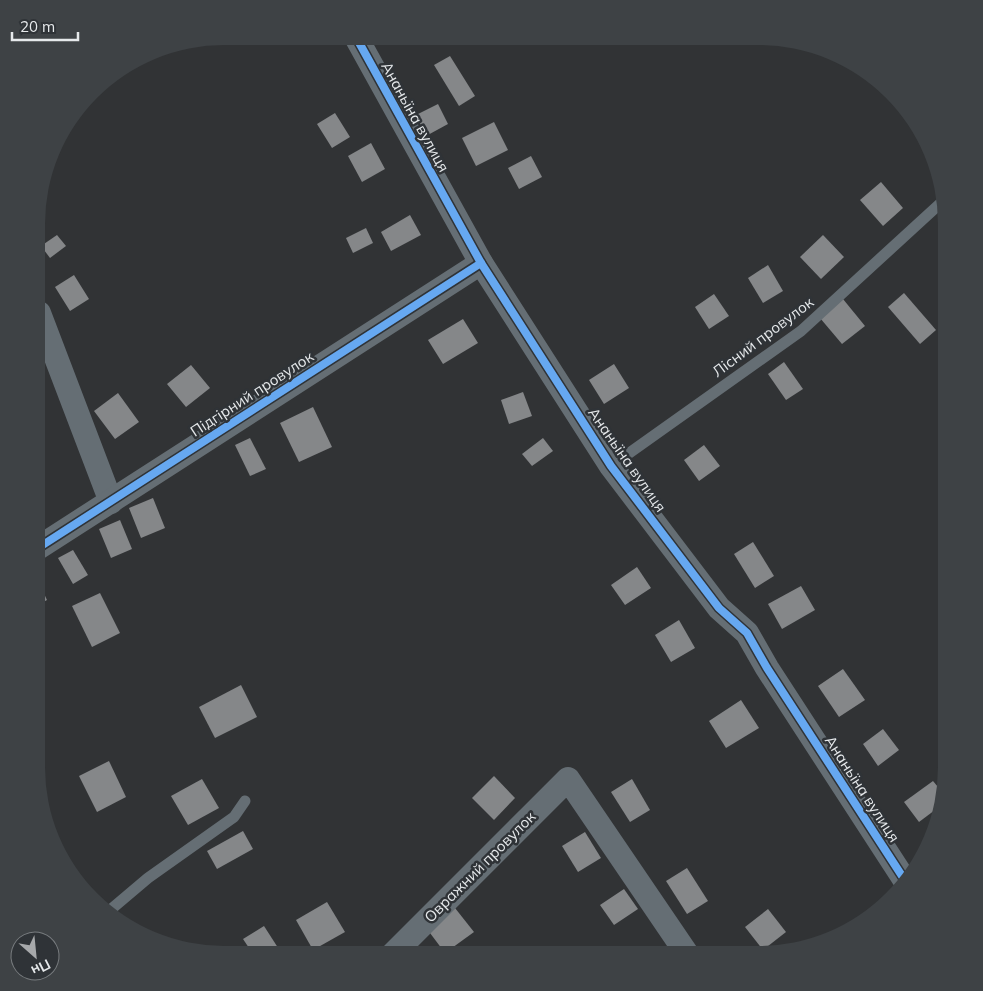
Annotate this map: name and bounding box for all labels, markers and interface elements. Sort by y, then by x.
scale bar [12,10,79,42]
text: 20 m [20,17,55,36]
street label: Ананьїна вулиця [377,58,454,175]
street label: Лісний провулок [708,292,818,381]
street label: Підгірний провулок [187,346,318,440]
street label: Ананьїна вулиця [584,404,671,516]
street label: Ананьїна вулиця [821,732,904,846]
street label: Овражний провулок [420,806,540,926]
north arrow [10,931,60,981]
text: Пн [28,955,54,980]

